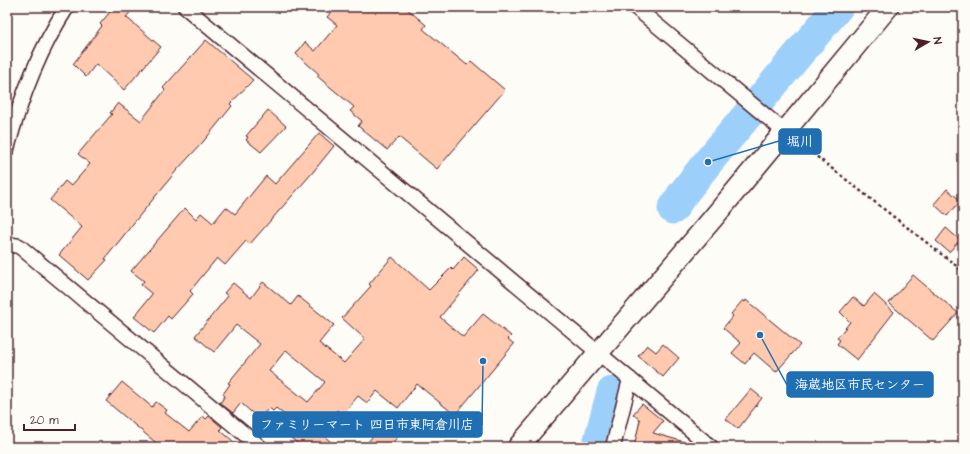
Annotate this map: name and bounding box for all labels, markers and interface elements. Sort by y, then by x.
north arrow [908,22,948,62]
text: N [929,36,945,45]
callout: 堀川 [779,129,821,154]
text: 堀川 [787,133,813,151]
callout: 海蔵地区市民センター [787,372,933,397]
text: 海蔵地区市民センター [795,376,925,394]
scale bar [24,406,75,432]
text: 20 m [30,412,59,429]
callout: ファミリーマート 四日市東阿倉川店 [253,412,482,437]
text: ファミリーマート 四日市東阿倉川店 [260,416,474,434]

